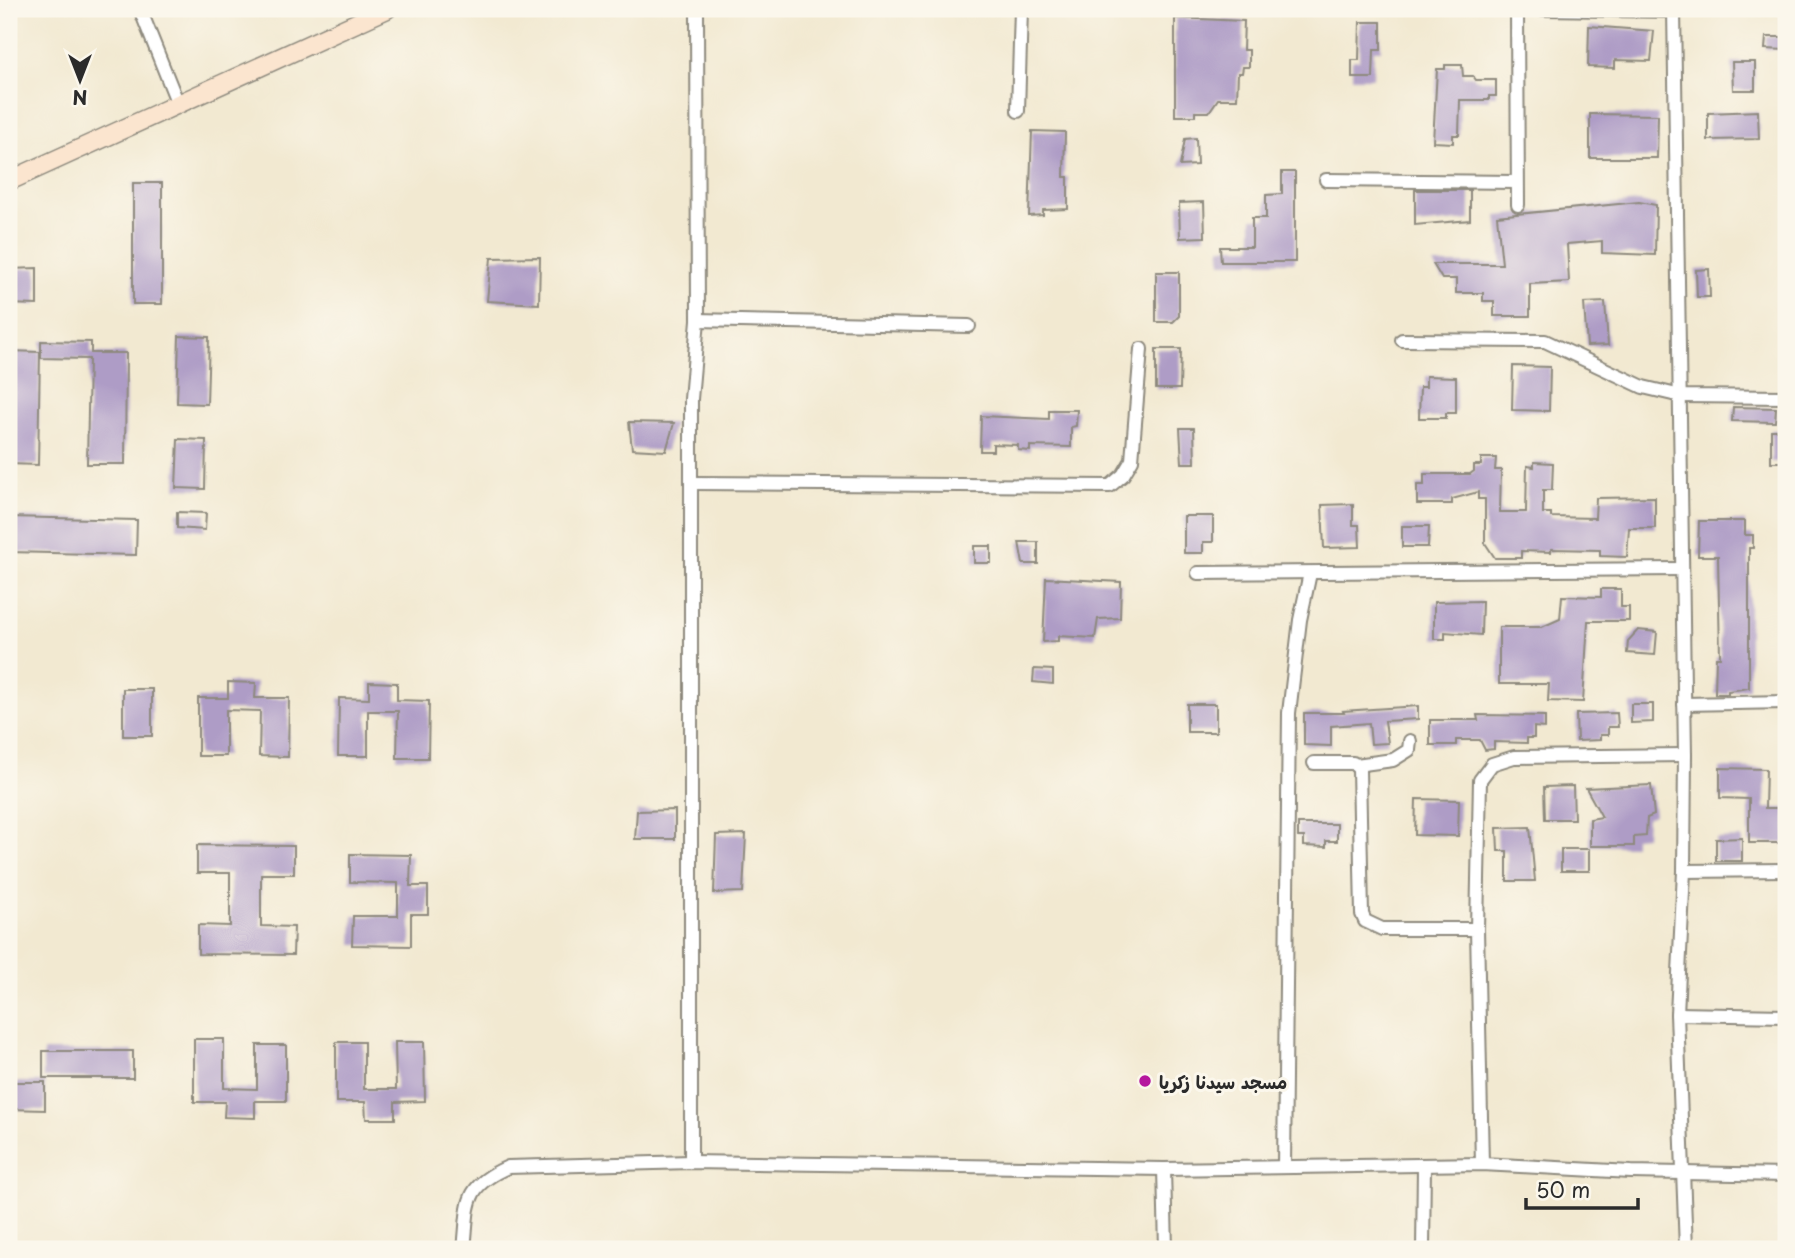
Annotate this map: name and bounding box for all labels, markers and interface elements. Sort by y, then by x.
north arrow [46,46,116,116]
text: N [72,84,88,112]
place label: مسجد سيدنا زكريا [1159,1068,1287,1095]
marker: مسجد سيدنا زكريا [1137,1073,1153,1089]
scale bar [1526,1167,1638,1211]
text: 50 m [1536,1173,1590,1205]

